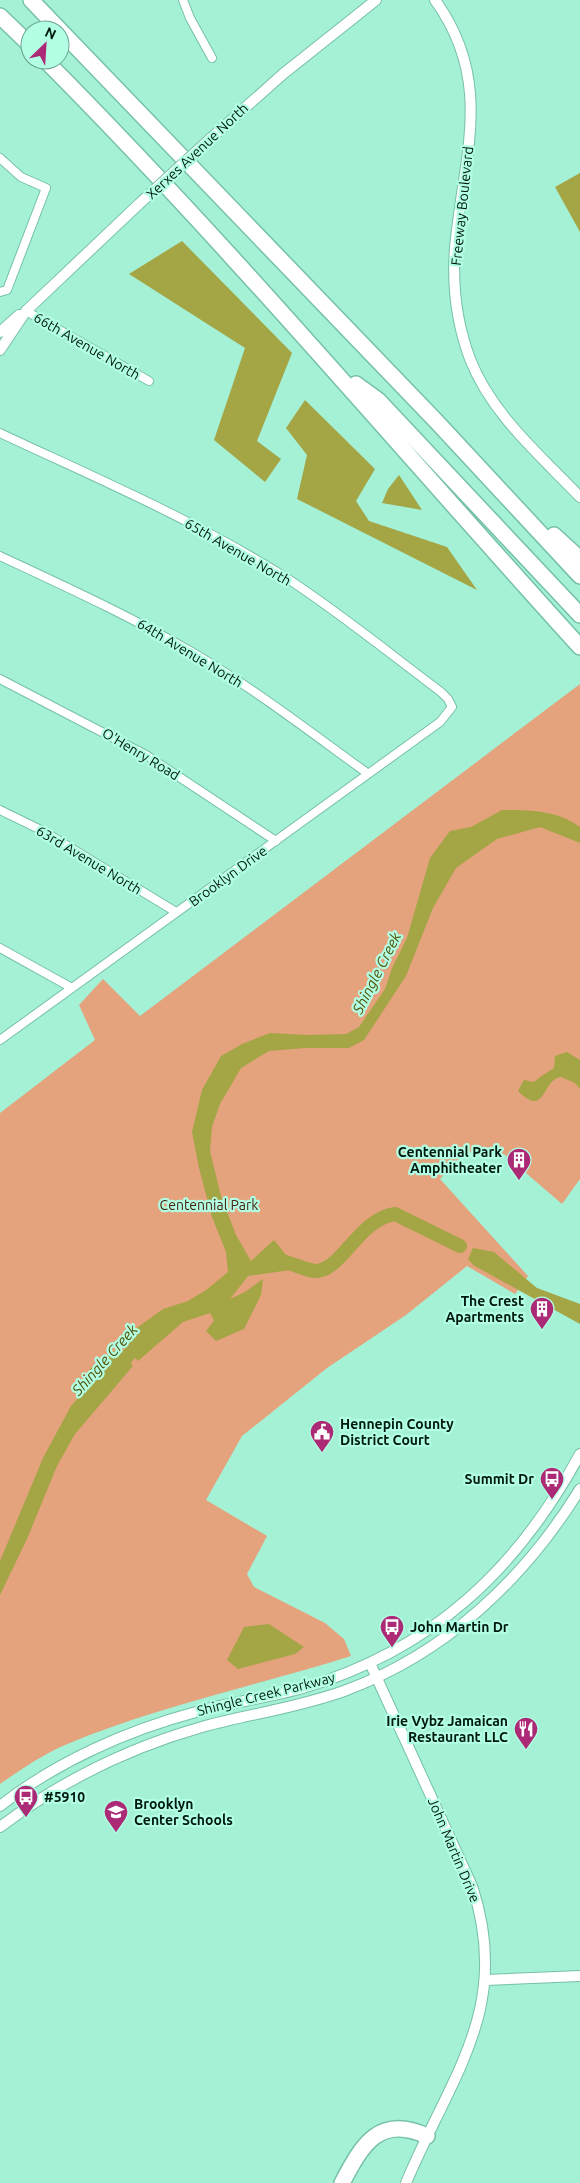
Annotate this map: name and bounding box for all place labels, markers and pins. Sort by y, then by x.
place label: Centennial Park Amphitheater [398,1144,502,1176]
building icon: Centennial Park Amphitheater [506,1147,532,1181]
place label: The Crest Apartments [445,1293,524,1325]
building icon: The Crest Apartments [529,1296,555,1330]
place label: Hennepin County District Court [340,1416,454,1448]
public building icon: Hennepin County District Court [309,1419,335,1453]
bus stop icon: Summit Dr [539,1466,565,1500]
place label: Summit Dr [465,1471,534,1487]
bus stop icon: John Martin Dr [379,1614,405,1648]
place label: John Martin Dr [410,1619,509,1635]
place label: Irie Vybz Jamaican Restaurant LLC [386,1713,508,1745]
restaurant icon: Irie Vybz Jamaican Restaurant LLC [513,1716,539,1750]
bus stop icon: #5910 [13,1784,39,1818]
place label: #5910 [44,1789,85,1805]
place label: Brooklyn Center Schools [134,1796,233,1828]
school or university icon: Brooklyn Center Schools [103,1799,129,1833]

